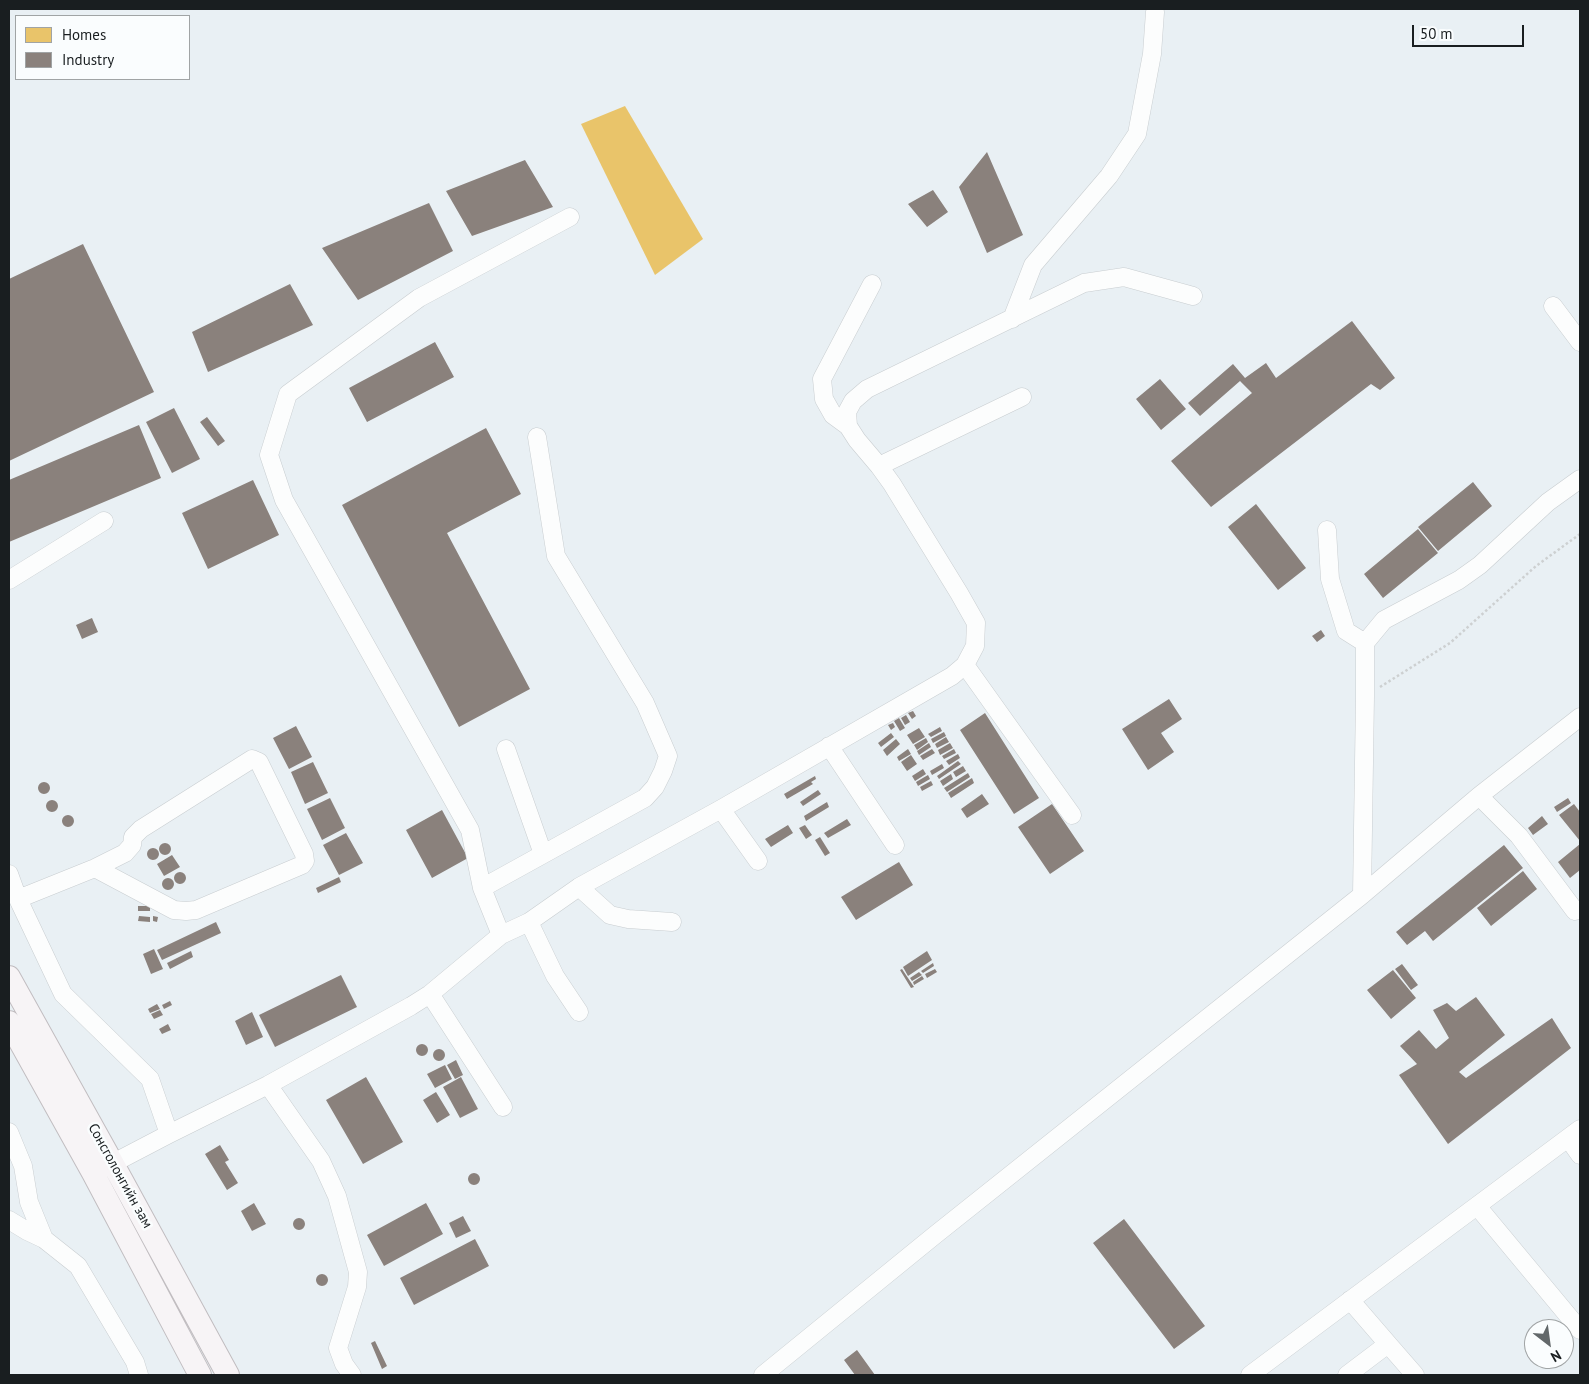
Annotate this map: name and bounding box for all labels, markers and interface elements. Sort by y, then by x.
legend [15,15,190,80]
scale bar [1414,15,1526,47]
text: 50 m [1420,24,1453,43]
text: Homes [62,25,106,44]
text: Industry [62,50,114,69]
street label: Сонсголонгийн зам [84,1121,156,1231]
north arrow [1524,1319,1574,1369]
text: N [1548,1346,1564,1366]

